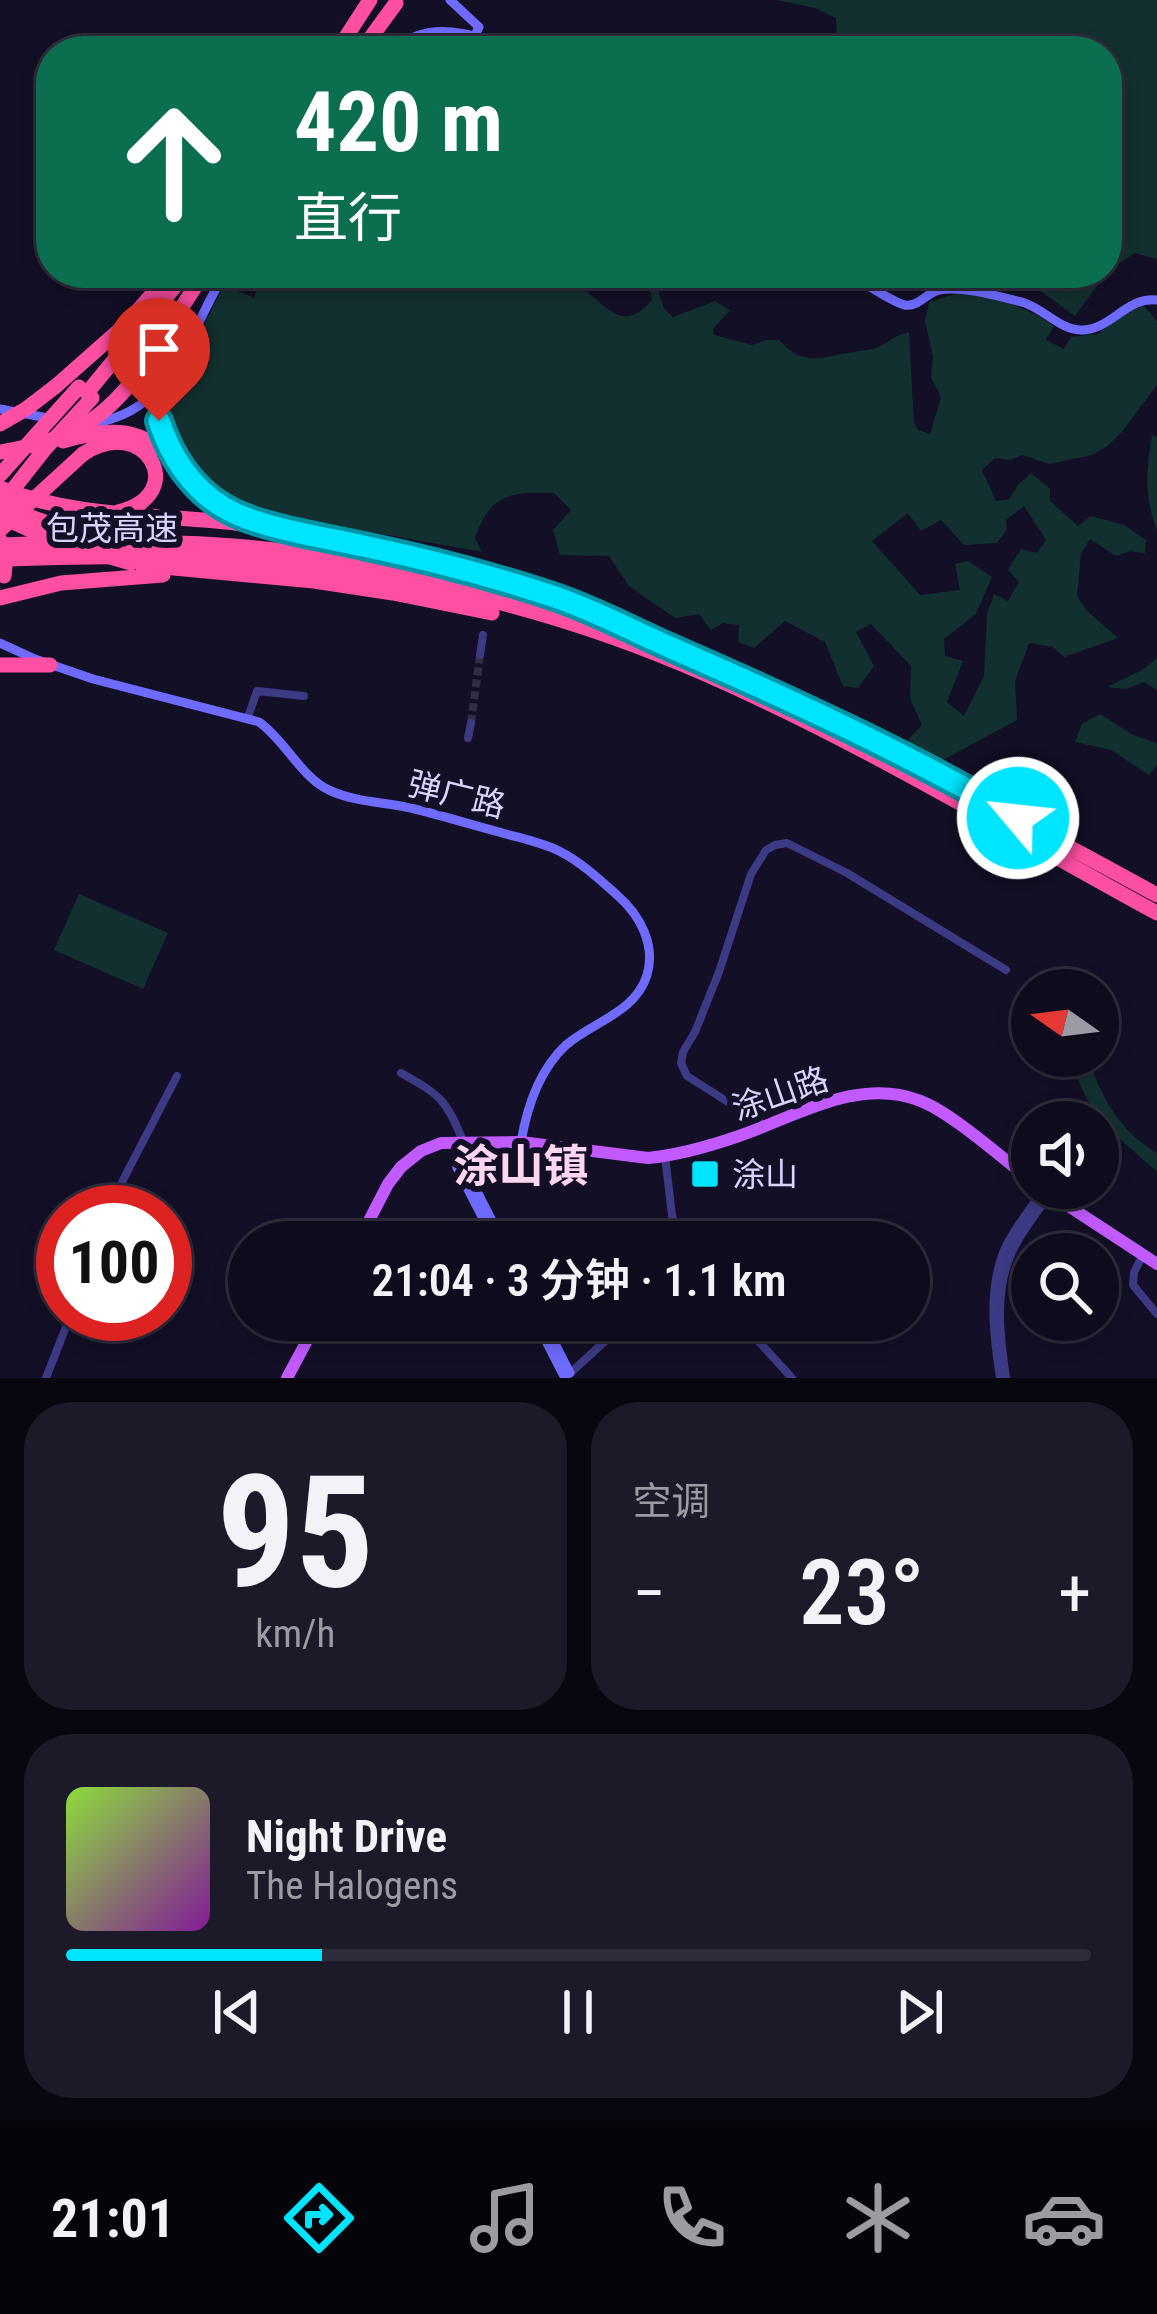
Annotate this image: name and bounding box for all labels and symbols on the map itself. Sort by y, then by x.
pin [108,298,210,421]
street label: 包茂高速 [46,509,178,548]
position arrow [955,755,1081,881]
street label: 弹广路 [404,764,510,825]
north arrow [1011,969,1119,1077]
street label: 涂山路 [727,1059,833,1128]
district label: 涂山镇 [453,1140,589,1193]
place label: 涂山 [732,1155,798,1194]
marker: 涂山 [689,1158,721,1190]
speed limit sign: 100 [36,1185,192,1341]

